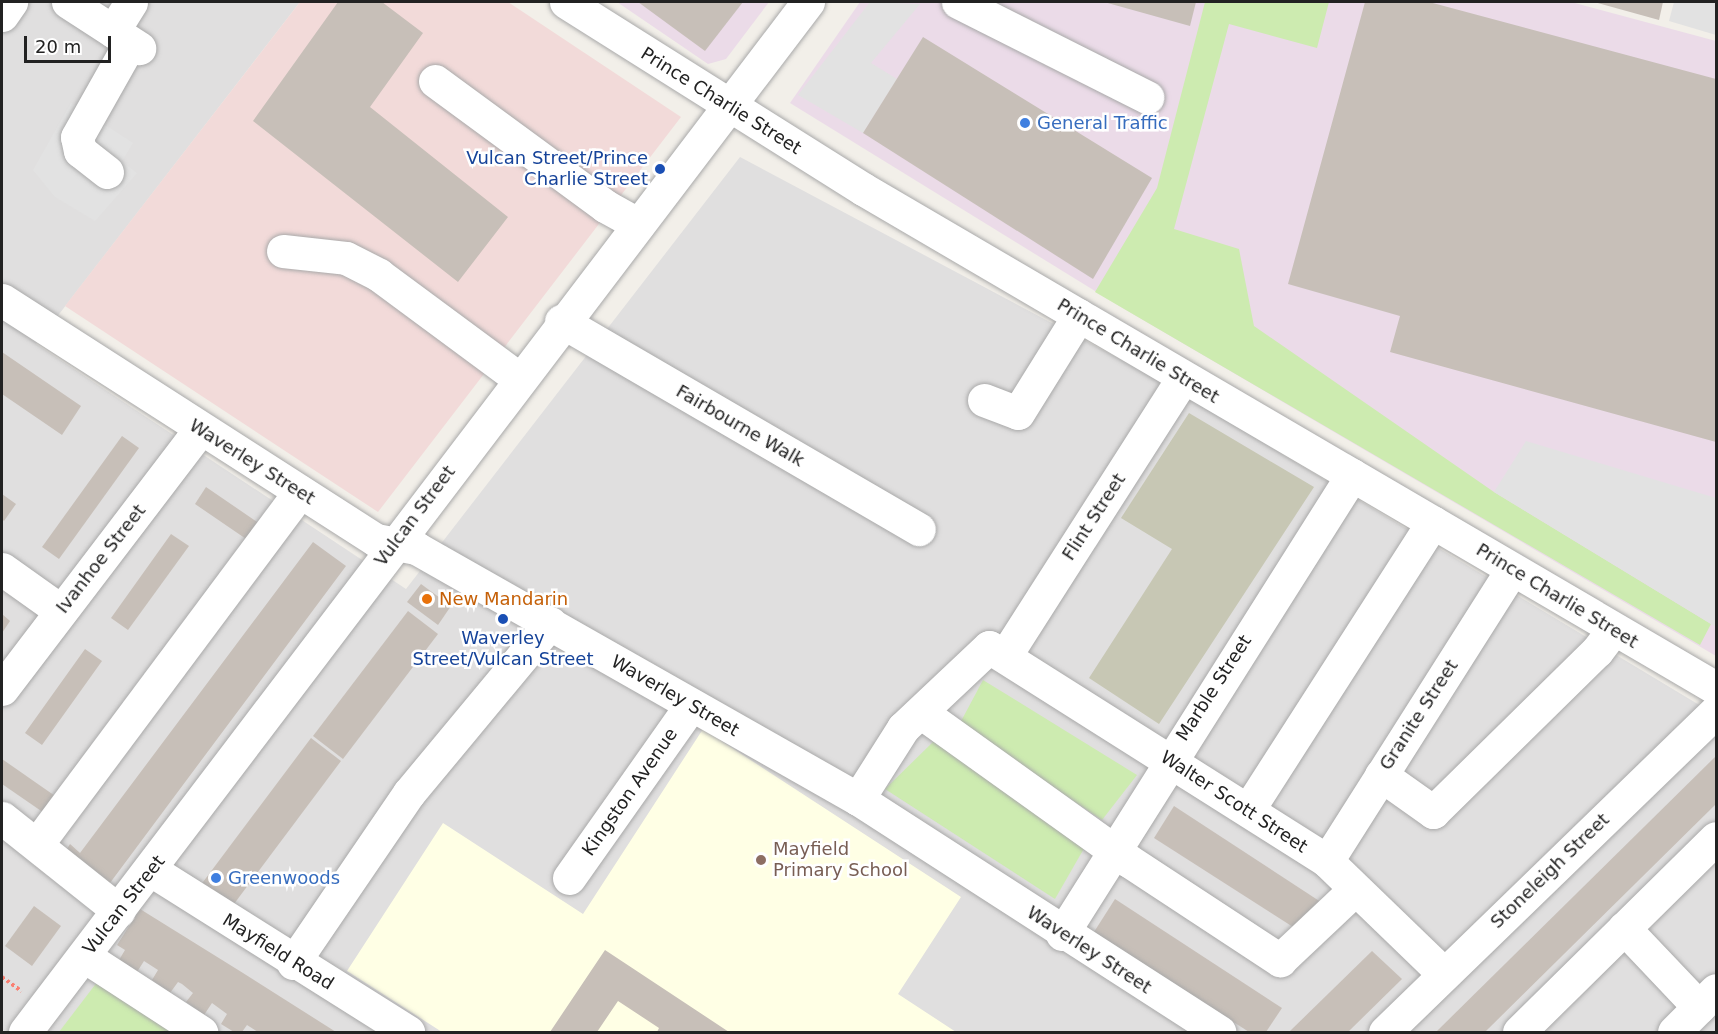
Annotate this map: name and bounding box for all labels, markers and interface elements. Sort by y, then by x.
scale bar [27,24,114,62]
text: 20 m [35,36,81,57]
street label: Prince Charlie Street [637,43,805,159]
place label: General Traffic [1037,112,1168,134]
marker: General Traffic [1018,116,1032,130]
place label: Vulcan Street/Prince Charlie Street [466,148,648,190]
marker: Vulcan Street/Prince Charlie Street [653,162,667,176]
street label: Prince Charlie Street [1053,294,1223,408]
street label: Fairbourne Walk [672,381,808,471]
street label: Waverley Street [185,415,319,509]
street label: Vulcan Street [370,461,460,571]
street label: Flint Street [1058,470,1130,564]
street label: Ivanhoe Street [52,500,150,618]
street label: Prince Charlie Street [1472,539,1642,653]
place label: New Mandarin [439,588,568,610]
marker: New Mandarin [420,592,434,606]
marker: Waverley Street/Vulcan Street [496,612,510,626]
place label: Waverley Street/Vulcan Street [412,628,594,670]
street label: Marble Street [1172,631,1256,745]
street label: Waverley Street [607,651,743,741]
street label: Granite Street [1375,656,1463,774]
street label: Kingston Avenue [578,724,682,860]
street label: Walter Scott Street [1156,746,1312,858]
street label: Stoneleigh Street [1486,809,1614,933]
place label: Mayfield Primary School [773,839,908,882]
street label: Vulcan Street [78,851,170,959]
marker: Mayfield Primary School [754,853,768,867]
place label: Greenwoods [228,867,340,889]
marker: Greenwoods [209,871,223,885]
street label: Waverley Street [1023,902,1155,998]
street label: Mayfield Road [218,909,338,995]

